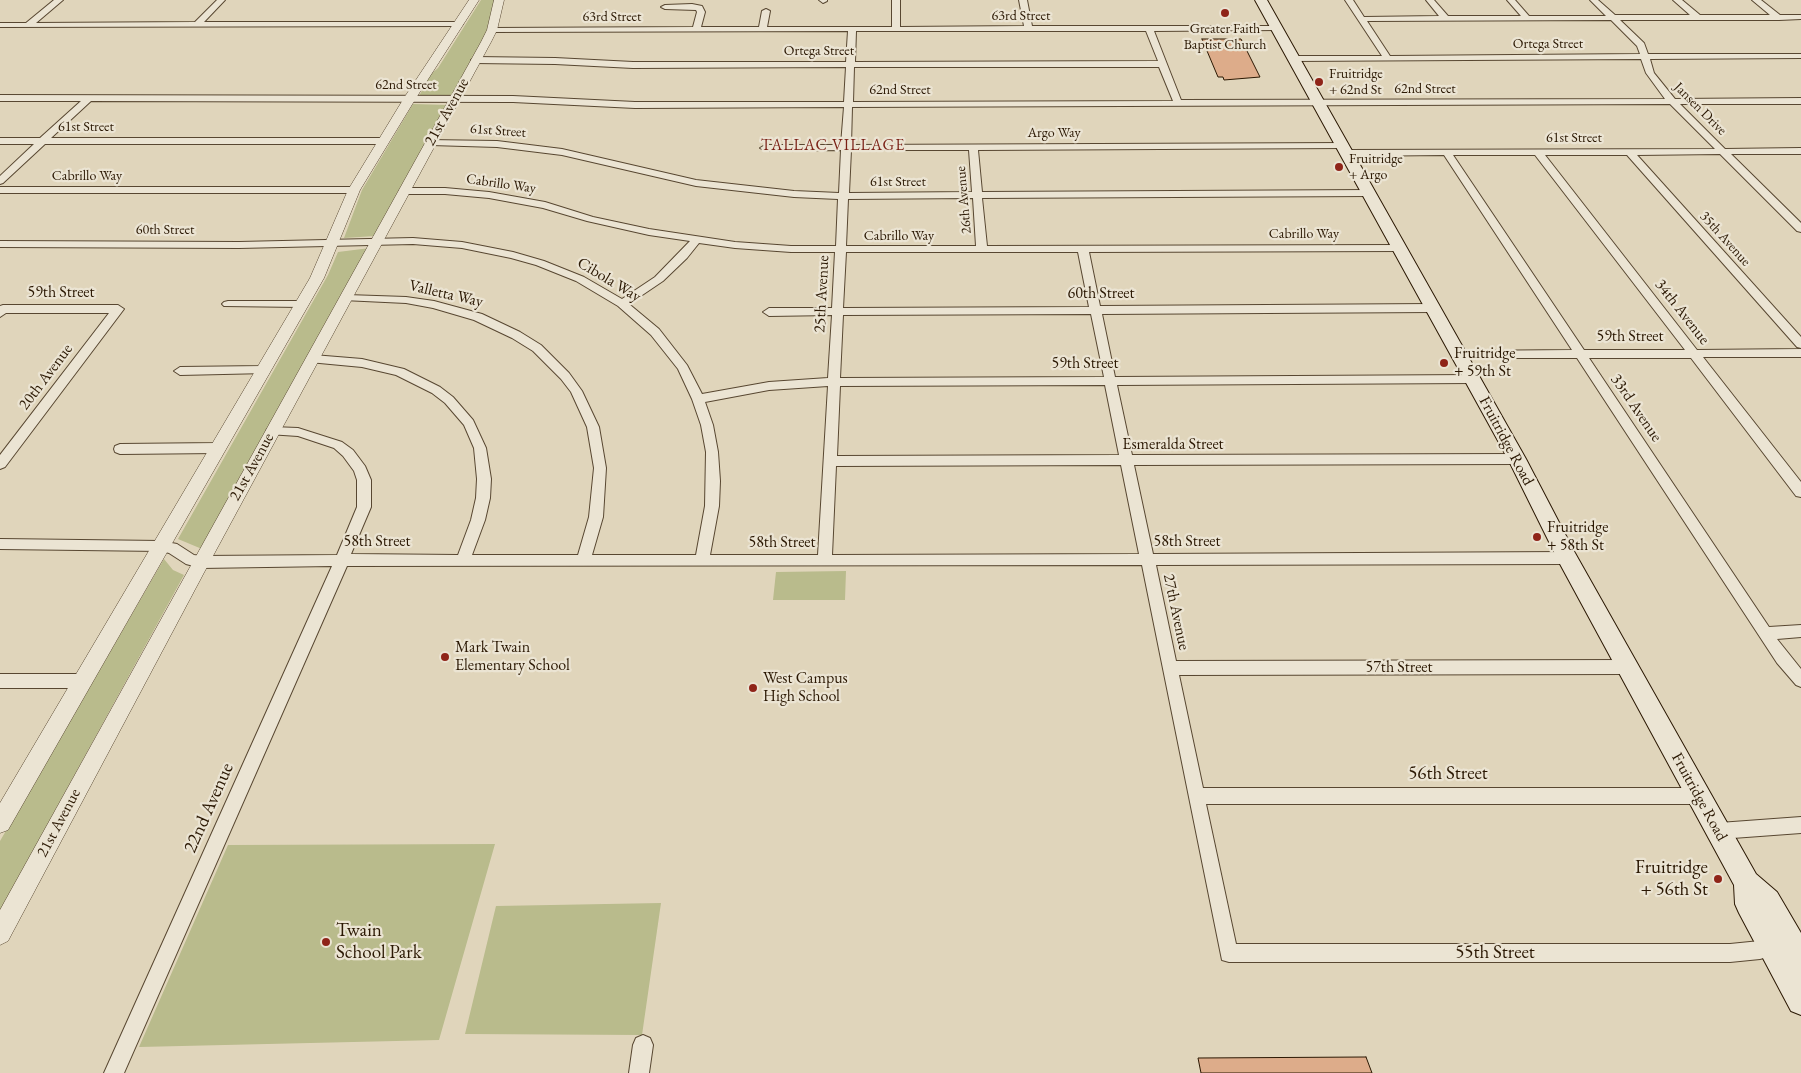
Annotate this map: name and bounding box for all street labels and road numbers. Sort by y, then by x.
street label: 63rd Street [992,8,1050,24]
street label: 63rd Street [583,9,641,25]
street label: Ortega Street [1513,36,1583,52]
street label: Ortega Street [784,43,854,59]
street label: 21st Avenue [421,75,473,149]
street label: 62nd Street [375,77,437,93]
street label: Jansen Drive [1670,79,1730,139]
street label: 62nd Street [1394,81,1456,97]
street label: 62nd Street [869,82,931,98]
street label: 61st Street [58,119,114,135]
street label: 61st Street [470,121,526,141]
street label: Argo Way [1027,125,1081,141]
street label: 61st Street [1546,130,1602,146]
street label: 26th Avenue [953,165,975,235]
street label: Cabrillo Way [52,168,122,184]
street label: Cabrillo Way [465,171,537,197]
street label: 61st Street [870,174,926,190]
street label: 35th Avenue [1696,208,1754,270]
street label: 60th Street [136,222,194,238]
street label: Cabrillo Way [1269,226,1339,242]
street label: Cabrillo Way [864,228,934,244]
street label: Cibola Way [574,254,644,306]
street label: 25th Avenue [810,255,834,333]
street label: 34th Avenue [1651,275,1713,349]
street label: Valletta Way [407,276,485,312]
street label: 59th Street [28,283,94,303]
street label: 60th Street [1068,284,1134,304]
street label: 59th Street [1597,327,1663,347]
street label: 20th Avenue [15,340,77,414]
street label: 59th Street [1052,354,1118,374]
street label: 33rd Avenue [1606,370,1666,446]
street label: Fruitridge Road [1474,393,1538,489]
street label: 21st Avenue [226,430,278,504]
street label: Esmeralda Street [1122,435,1224,455]
street label: 58th Street [344,532,410,552]
street label: 58th Street [1154,532,1220,552]
street label: 58th Street [749,533,815,553]
street label: 27th Avenue [1159,572,1193,652]
street label: 57th Street [1366,658,1432,678]
street label: Fruitridge Road [1667,749,1731,845]
street label: 22nd Avenue [179,759,239,857]
street label: 56th Street [1408,763,1488,785]
street label: 21st Avenue [33,786,85,860]
street label: 55th Street [1455,942,1535,964]

